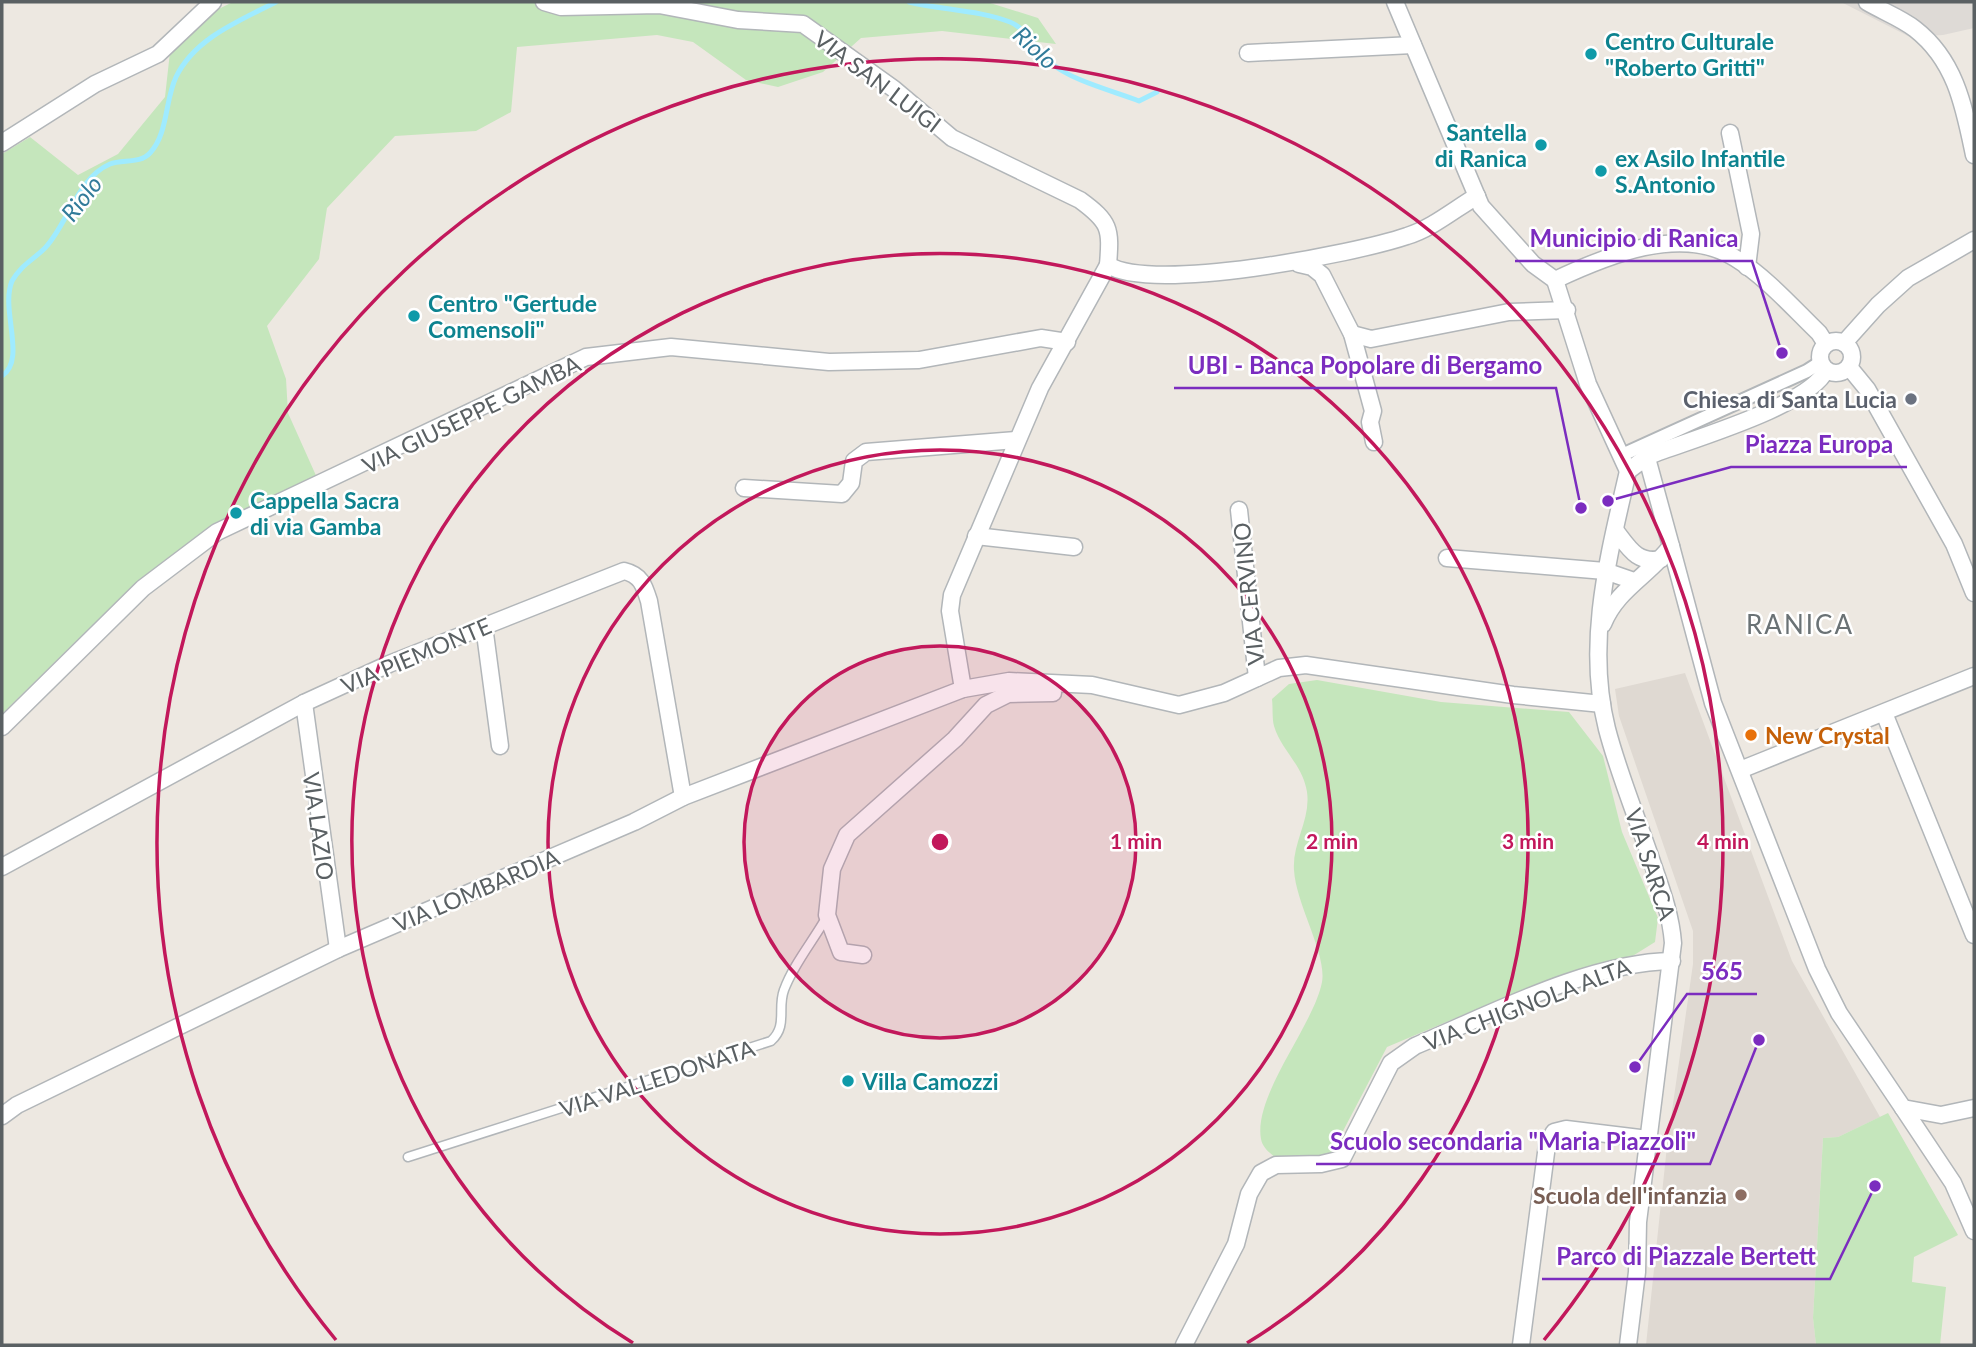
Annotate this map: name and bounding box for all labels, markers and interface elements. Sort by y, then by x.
water label: Riolo [1008,19,1064,75]
street label: VIA SAN LUIGI [809,24,947,138]
place label: Centro Culturale "Roberto Gritti" [1605,27,1774,81]
marker: Centro Culturale "Roberto Gritti" [1583,46,1599,62]
place label: Santella di Ranica [1435,118,1527,172]
marker: Santella di Ranica [1533,137,1549,153]
place label: ex Asilo Infantile S.Antonio [1615,144,1785,198]
marker: ex Asilo Infantile S.Antonio [1593,163,1609,179]
water label: Riolo [54,170,108,226]
callout: Municipio di Ranica [1515,216,1752,261]
text: Municipio di Ranica [1530,223,1738,252]
place label: Centro "Gertude Comensoli" [428,289,597,343]
marker: Centro "Gertude Comensoli" [406,308,422,324]
callout: UBI - Banca Popolare di Bergamo [1174,343,1556,388]
street label: VIA GIUSEPPE GAMBA [357,349,585,479]
text: UBI - Banca Popolare di Bergamo [1188,350,1542,379]
place label: Chiesa di Santa Lucia [1683,385,1897,413]
marker: Chiesa di Santa Lucia [1903,391,1919,407]
callout: Piazza Europa [1731,422,1907,467]
text: Piazza Europa [1745,429,1893,458]
place label: Cappella Sacra di via Gamba [250,486,399,540]
marker: Cappella Sacra di via Gamba [228,505,244,521]
street label: VIA CERVINO [1227,521,1269,667]
district label: RANICA [1746,608,1854,640]
street label: VIA PIEMONTE [337,611,495,699]
place label: New Crystal [1765,721,1890,749]
marker: New Crystal [1743,727,1759,743]
street label: VIA LAZIO [298,770,340,882]
street label: VIA SARCA [1620,805,1682,924]
text: 1 min [1110,828,1162,853]
text: 2 min [1306,828,1358,853]
text: 3 min [1502,828,1554,853]
text: 4 min [1697,828,1749,853]
centre of rings [928,830,952,854]
street label: VIA LOMBARDIA [389,842,564,938]
callout: 565 [1687,949,1757,994]
street label: VIA CHIGNOLA ALTA [1420,951,1635,1056]
text: 565 [1701,956,1743,985]
street label: VIA VALLEDONATA [556,1033,759,1123]
place label: Villa Camozzi [861,1067,999,1095]
marker: Villa Camozzi [840,1073,856,1089]
callout: Scuolo secondaria "Maria Piazzoli" [1316,1119,1710,1164]
text: Scuolo secondaria "Maria Piazzoli" [1330,1126,1696,1155]
place label: Scuola dell'infanzia [1533,1181,1727,1209]
marker: Scuola dell'infanzia [1733,1187,1749,1203]
callout: Parco di Piazzale Bertett [1542,1234,1830,1279]
text: Parco di Piazzale Bertett [1556,1241,1816,1270]

